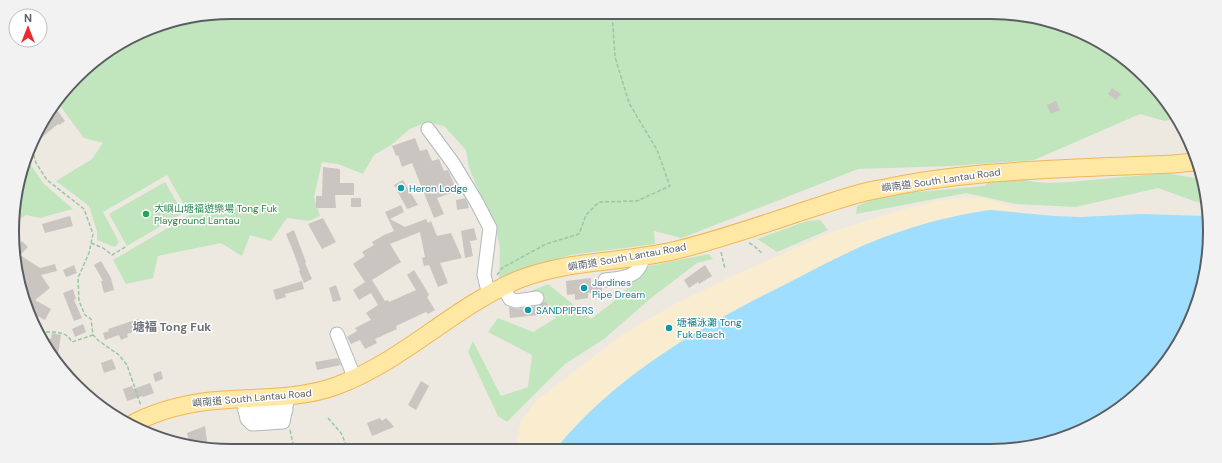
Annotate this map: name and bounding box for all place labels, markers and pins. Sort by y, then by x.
place label: Heron Lodge [409,182,468,195]
marker: Heron Lodge [396,183,406,193]
place label: 大嶼山塘福遊樂場 Tong Fuk Playground Lantau [154,202,277,227]
marker: 大嶼山塘福遊樂場 Tong Fuk Playground Lantau [141,209,151,219]
place label: Jardines Pipe Dream [592,276,645,301]
marker: Jardines Pipe Dream [579,283,589,293]
place label: SANDPIPERS [536,304,594,317]
marker: SANDPIPERS [523,305,533,315]
place label: 塘褔泳灘 Tong Fuk Beach [677,316,742,341]
marker: 塘褔泳灘 Tong Fuk Beach [664,323,674,333]

